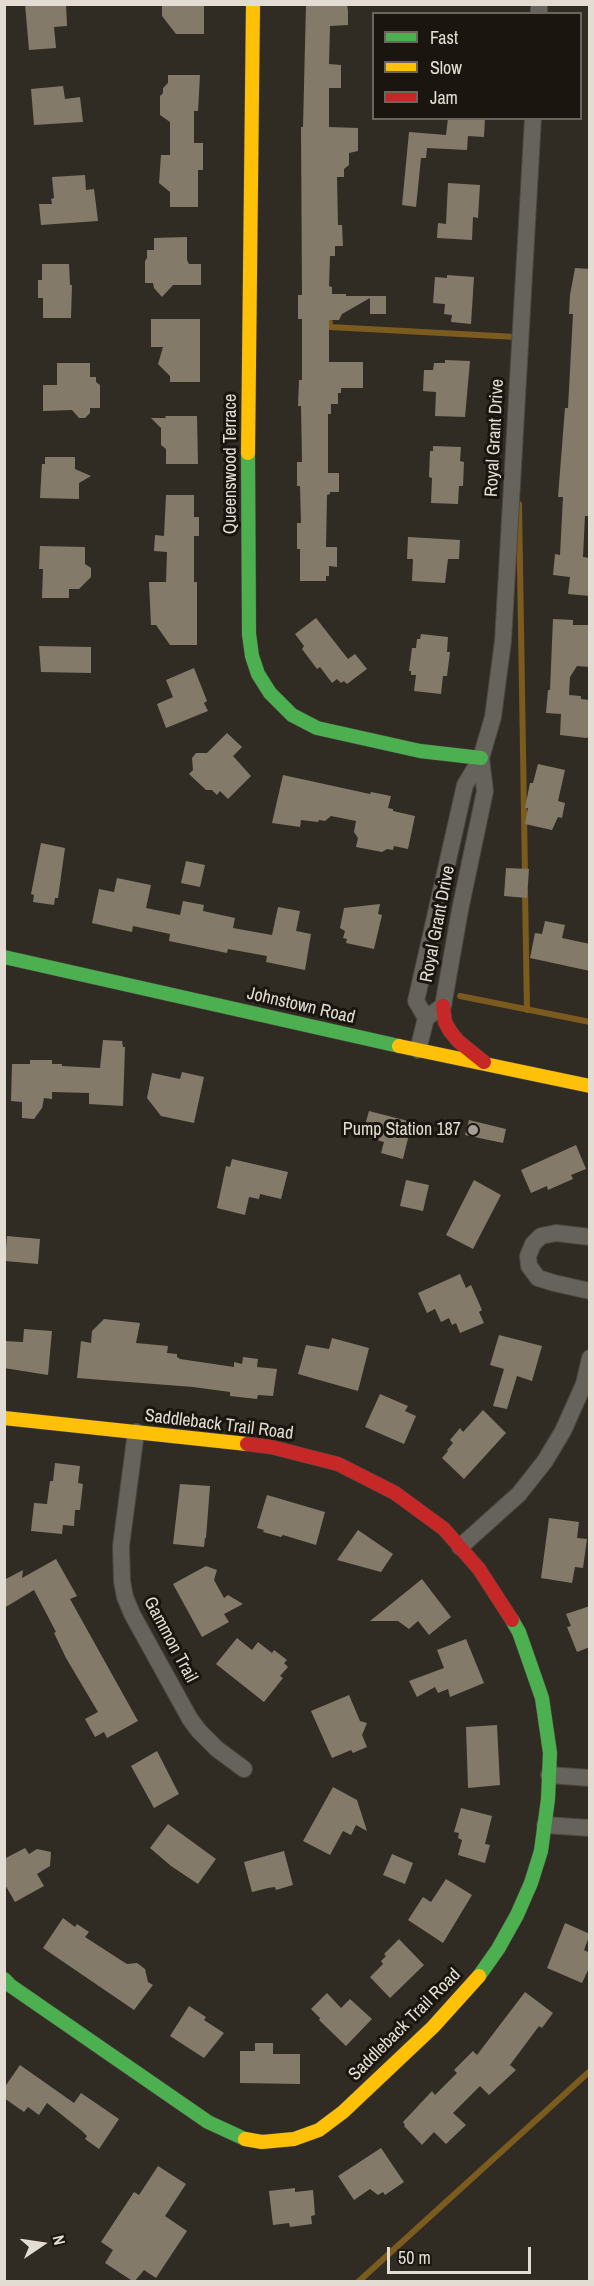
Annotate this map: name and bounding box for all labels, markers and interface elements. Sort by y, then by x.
legend [372,12,582,120]
text: Fast [430,25,458,50]
text: Slow [430,55,462,80]
text: Jam [430,85,458,110]
street label: Royal Grant Drive [481,378,509,498]
street label: Queenswood Terrace [220,394,242,534]
street label: Royal Grant Drive [416,864,460,984]
street label: Johnstown Road [245,983,357,1029]
place label: Pump Station 187 [343,1119,461,1141]
marker: Pump Station 187 [466,1123,480,1137]
street label: Saddleback Trail Road [143,1405,295,1445]
street label: Gammon Trail [138,1594,202,1686]
street label: Saddleback Trail Road [344,1964,466,2086]
north arrow [12,2214,72,2274]
text: N [48,2233,71,2247]
scale bar [390,2235,534,2273]
text: 50 m [398,2245,431,2270]

